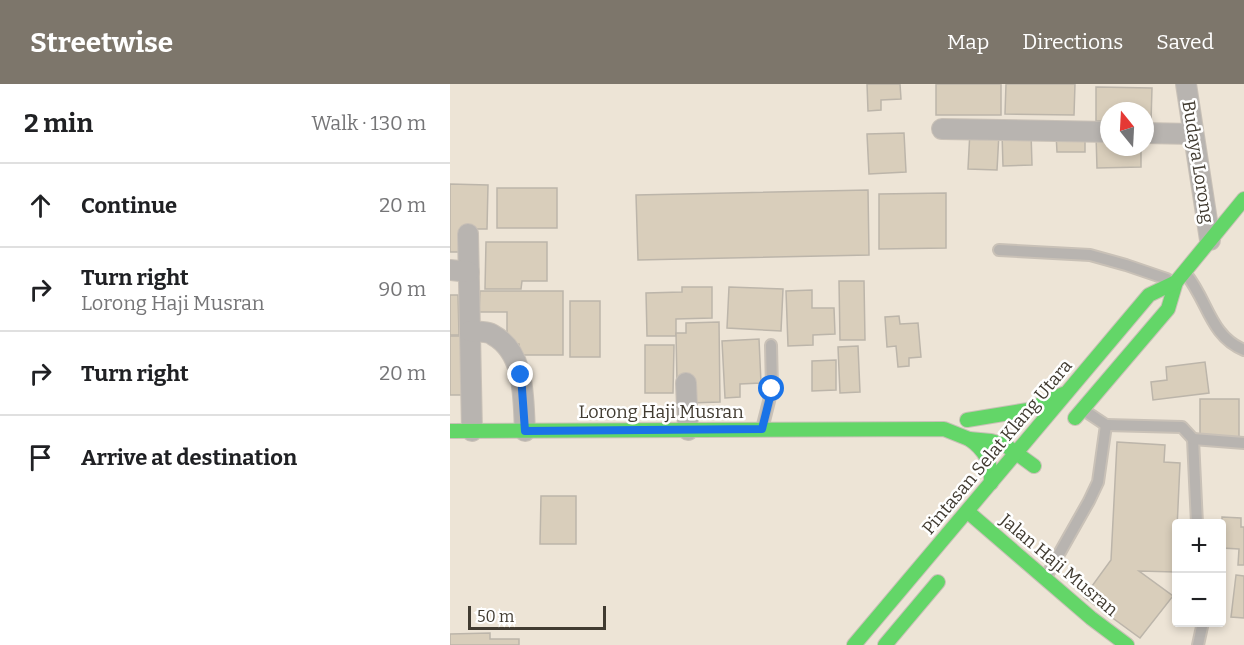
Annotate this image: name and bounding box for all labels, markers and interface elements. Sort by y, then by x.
text: Streetwise [30,26,173,59]
text: Map [947,29,989,55]
text: Directions [1022,29,1123,55]
text: Saved [1156,29,1214,55]
street label: Budaya Lorong [1177,99,1219,225]
north arrow [1100,102,1154,156]
text: 2 min [24,108,93,139]
text: Walk · 130 m [312,111,426,135]
icon: ahead [24,189,57,222]
text: Continue [81,192,177,219]
text: 20 m [379,193,426,217]
text: Turn right [81,264,189,291]
icon: right [24,273,57,306]
text: 90 m [378,277,426,301]
text: Lorong Haji Musran [81,291,265,315]
street label: Pintasan Selat Klang Utara [917,355,1077,539]
icon: right [24,357,57,390]
text: Turn right [81,360,189,387]
text: 20 m [379,361,426,385]
route end [507,361,533,387]
route start [758,375,784,401]
street label: Lorong Haji Musran [578,401,744,423]
icon: arrive [24,441,57,474]
text: Arrive at destination [81,444,297,471]
street label: Jalan Haji Musran [995,509,1123,621]
map controls [1172,519,1226,627]
button: + [1172,519,1226,573]
button: − [1172,573,1226,627]
scale bar [468,603,606,630]
text: 50 m [477,607,514,626]

